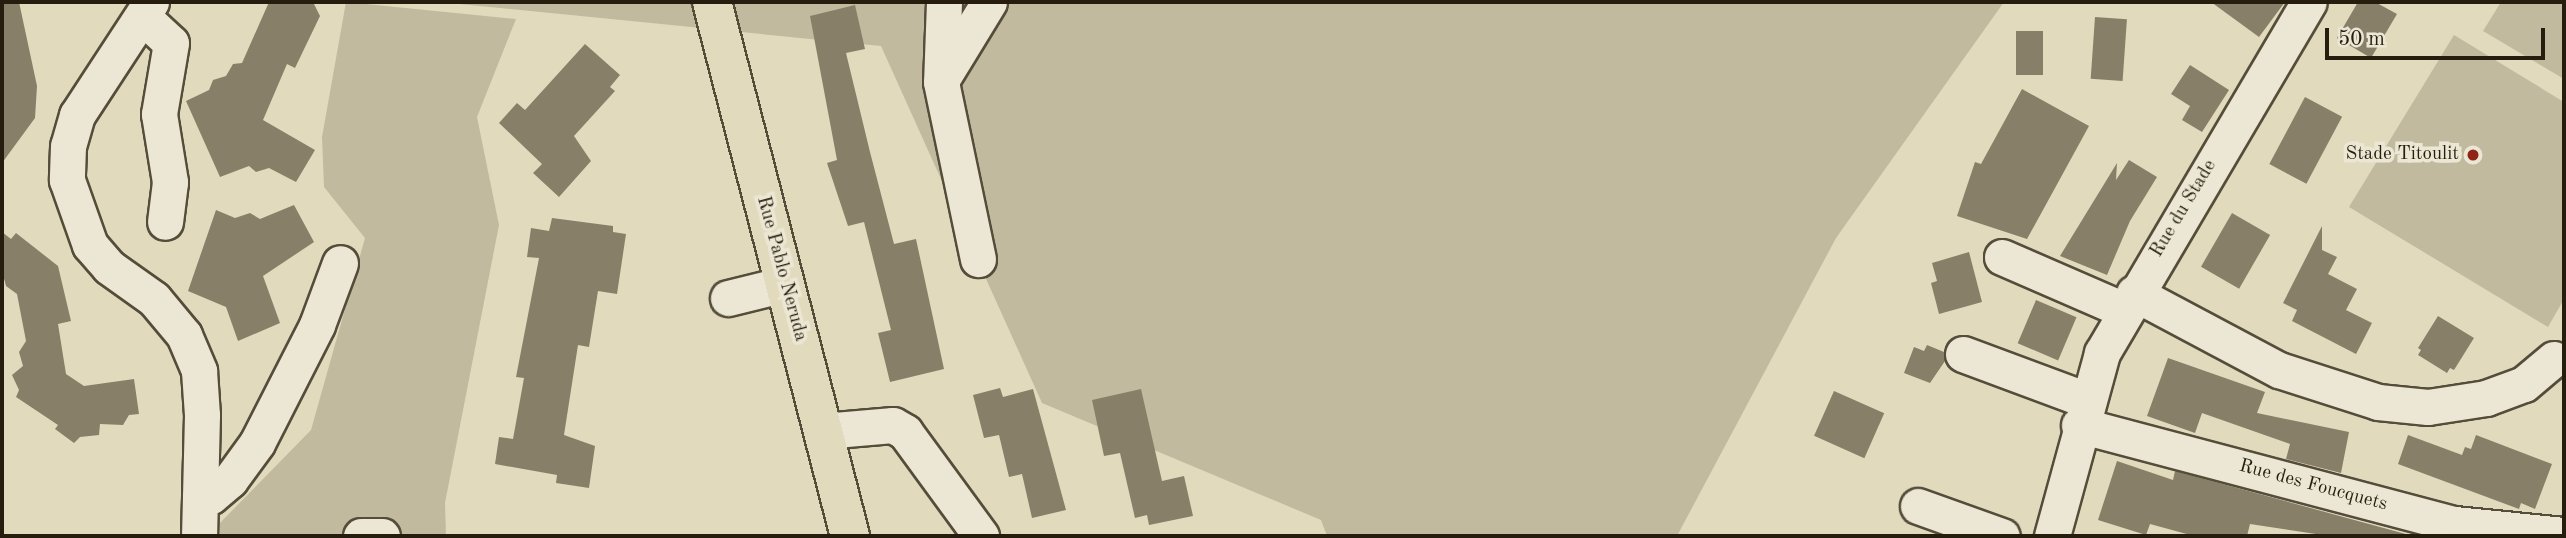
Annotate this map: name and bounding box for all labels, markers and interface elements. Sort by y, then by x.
scale bar [2328,14,2548,58]
text: 50 m [2338,29,2385,50]
place label: Stade Titoulit [2345,144,2459,166]
marker: Stade Titoulit [2465,147,2481,163]
street label: Rue du Stade [2146,156,2222,262]
street label: Rue Pablo Neruda [751,194,811,344]
street label: Rue des Foucquets [2236,455,2390,517]

